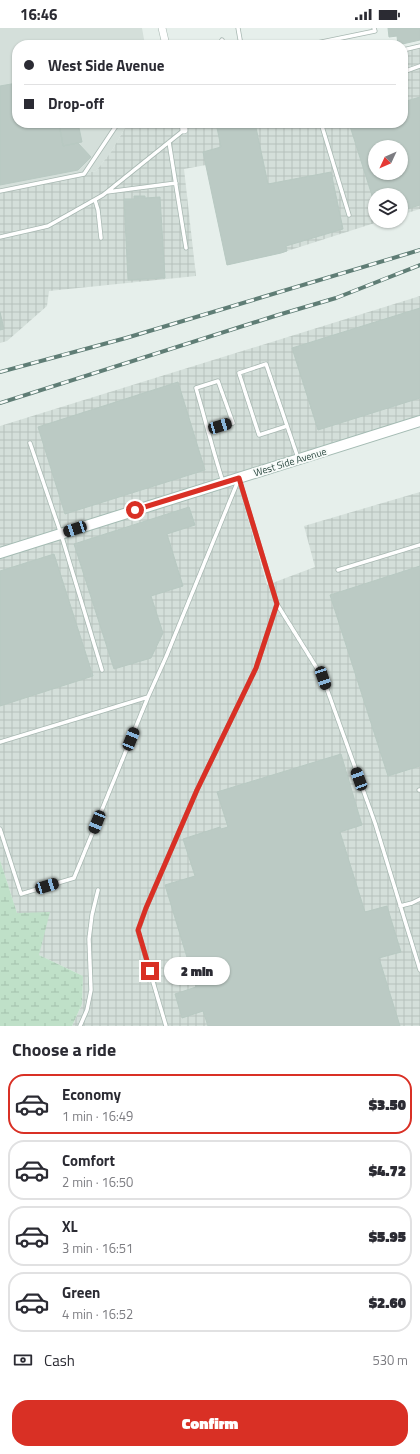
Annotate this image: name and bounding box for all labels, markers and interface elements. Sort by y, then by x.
text: 16:46 [20,3,57,26]
text: West Side Avenue [48,54,164,77]
text: Drop-off [48,92,104,115]
north arrow [368,140,408,180]
map controls [368,140,408,228]
button: layers [368,188,408,228]
car [207,417,233,435]
street label: West Side Avenue [252,444,328,480]
route start [126,501,144,519]
car [62,520,88,538]
car [313,665,333,691]
car [121,726,141,752]
car [349,766,369,792]
car [87,809,107,835]
car [34,877,60,895]
callout: 2 min [164,957,230,985]
text: 2 min [181,961,213,981]
route end [141,962,159,980]
text: Choose a ride [12,1036,116,1063]
text: Economy [62,1083,121,1106]
icon: car [14,1086,50,1122]
text: $3.50 [369,1093,406,1116]
text: 1 min · 16:49 [62,1106,133,1126]
text: Comfort [62,1149,115,1172]
icon: car [14,1152,50,1188]
text: $4.72 [369,1159,406,1182]
text: 2 min · 16:50 [62,1172,133,1192]
text: XL [62,1215,78,1238]
icon: car [14,1218,50,1254]
text: $5.95 [369,1225,406,1248]
text: 3 min · 16:51 [62,1238,133,1258]
text: Green [62,1281,100,1304]
icon: car [14,1284,50,1320]
text: $2.60 [369,1291,406,1314]
text: 4 min · 16:52 [62,1304,133,1324]
icon: cash [12,1349,34,1371]
text: Cash [44,1349,75,1372]
text: 530 m [372,1350,408,1370]
button: Confirm [12,1400,408,1446]

